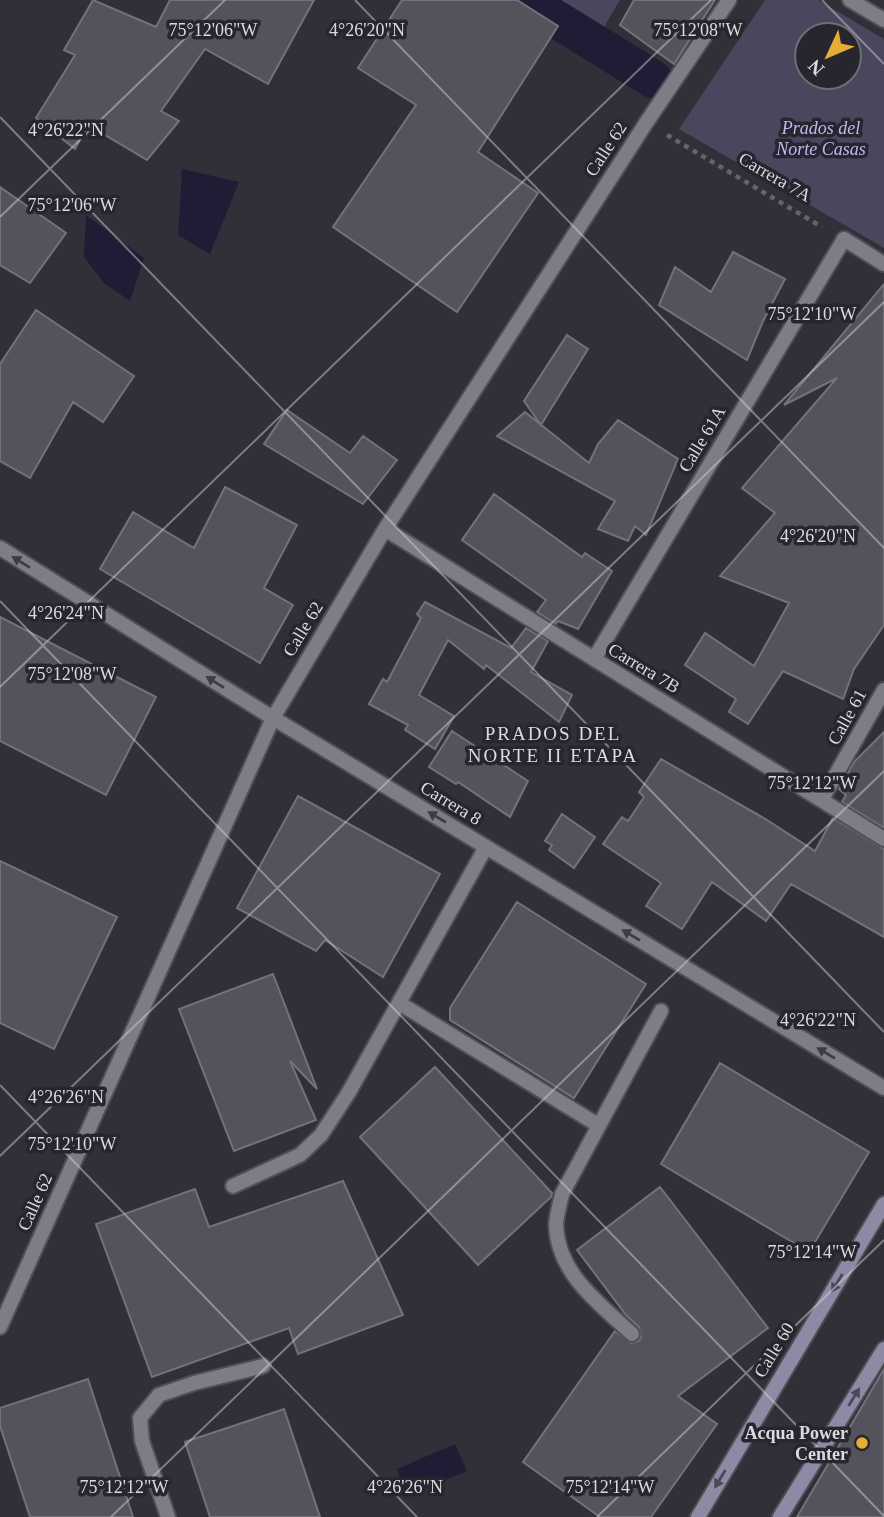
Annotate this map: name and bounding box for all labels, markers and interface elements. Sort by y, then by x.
text: 75°12'06"W [169,20,257,40]
text: 4°26'20"N [329,20,405,40]
text: 75°12'08"W [654,20,742,40]
north arrow [793,21,863,91]
text: N [804,55,828,80]
street label: Calle 62 [581,118,631,180]
park label: Prados del Norte Casas [775,118,866,159]
text: 4°26'22"N [28,120,104,140]
street label: Carrera 7A [735,148,815,206]
text: 75°12'06"W [28,195,116,215]
text: 75°12'10"W [768,304,856,324]
street label: Calle 61A [675,402,729,476]
text: 4°26'20"N [780,526,856,546]
one-way arrow [12,555,31,568]
street label: Calle 62 [279,598,327,660]
text: 4°26'24"N [28,603,104,623]
street label: Carrera 7B [605,639,683,697]
text: 75°12'08"W [28,664,116,684]
one-way arrow [205,675,224,688]
street label: Calle 61 [824,686,870,748]
district label: PRADOS DEL NORTE II ETAPA [468,723,638,766]
text: 75°12'12"W [768,773,856,793]
street label: Carrera 8 [417,777,485,829]
one-way arrow [427,811,446,823]
one-way arrow [622,929,641,941]
text: 4°26'22"N [780,1010,856,1030]
one-way arrow [816,1047,835,1059]
text: 4°26'26"N [28,1087,104,1107]
text: 75°12'10"W [28,1134,116,1154]
street label: Calle 62 [14,1170,56,1234]
text: 75°12'14"W [768,1242,856,1262]
one-way arrow [830,1274,843,1293]
street label: Calle 60 [750,1319,798,1381]
one-way arrow [848,1387,861,1406]
place label: Acqua Power Center [745,1423,848,1464]
marker: Acqua Power Center [854,1435,870,1451]
one-way arrow [714,1469,727,1488]
text: 75°12'12"W [80,1477,168,1497]
text: 4°26'26"N [367,1477,443,1497]
text: 75°12'14"W [566,1477,654,1497]

